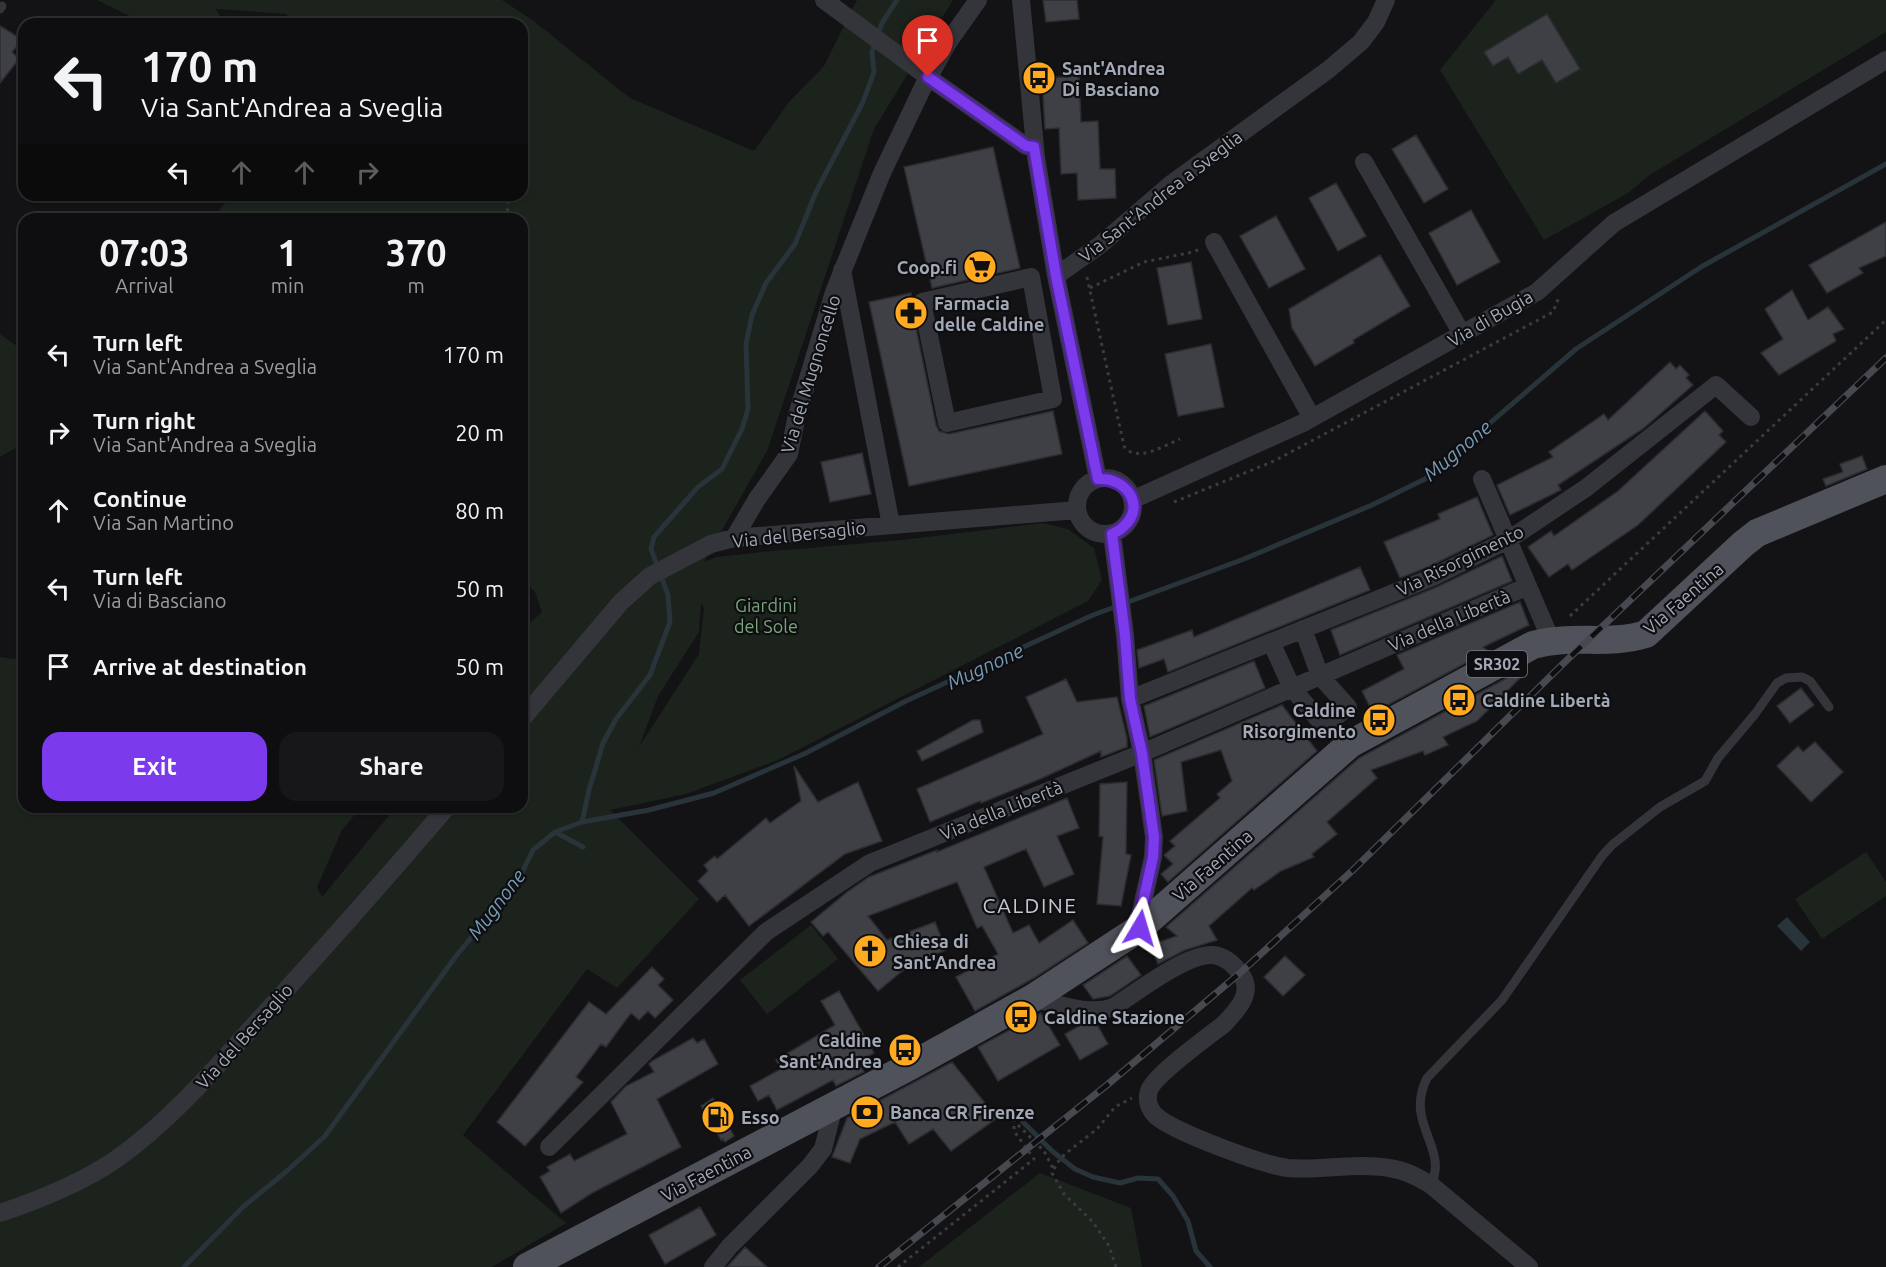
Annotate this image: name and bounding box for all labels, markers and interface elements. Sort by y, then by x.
pin [902,15,953,77]
icon: arrive [911,24,944,57]
icon: left [42,42,120,120]
text: 170 m [141,43,258,90]
place label: Sant'Andrea Di Basciano [1062,58,1165,99]
bus stop icon: Sant'Andrea Di Basciano [1021,60,1057,96]
text: Via Sant'Andrea a Sveglia [141,92,443,122]
street label: Via Sant'Andrea a Sveglia [1074,126,1246,266]
icon: left [162,156,195,189]
icon: ahead [225,156,258,189]
icon: ahead [288,156,321,189]
icon: right [351,156,384,189]
text: 07:03 [99,232,189,273]
text: 1 [277,232,298,273]
text: 370 [386,232,447,273]
supermarket icon: Coop.fi [962,249,998,285]
place label: Coop.fi [897,257,957,277]
text: Arrival [115,274,174,297]
text: min [271,274,304,297]
text: m [408,274,425,297]
street label: Via di Bugia [1444,286,1536,350]
street label: Via del Mugnoncello [776,292,844,456]
place label: Farmacia delle Caldine [934,293,1044,334]
pharmacy icon: Farmacia delle Caldine [893,295,929,331]
text: Turn left [93,330,183,355]
icon: left [42,338,75,371]
text: 170 m [443,342,504,367]
text: Via Sant'Andrea a Sveglia [93,355,317,378]
text: Turn right [93,408,195,433]
water label: Mugnone [1418,415,1496,485]
icon: right [42,416,75,449]
text: 20 m [455,420,504,445]
text: Via Sant'Andrea a Sveglia [93,433,317,456]
text: Continue [93,486,187,511]
icon: ahead [42,494,75,527]
text: 80 m [455,498,504,523]
text: Via San Martino [93,511,234,534]
street label: Via del Bersaglio [731,517,867,551]
street label: Via Risorgimento [1393,521,1527,599]
street label: Via Faentina [1639,558,1727,638]
text: Turn left [93,564,183,589]
icon: left [42,572,75,605]
text: 50 m [455,576,504,601]
street label: Via della Libertà [1385,585,1513,655]
text: Via di Basciano [93,589,226,612]
park label: Giardini del Sole [734,595,798,636]
water label: Mugnone [943,638,1027,694]
icon: arrive [42,650,75,683]
road number: SR302 [1467,651,1527,677]
text: Arrive at destination [93,654,307,679]
text: 50 m [455,654,504,679]
bus stop icon: Caldine Libertà [1441,682,1477,718]
place label: Caldine Libertà [1482,690,1611,710]
place label: Caldine Risorgimento [1242,700,1356,741]
bus stop icon: Caldine Risorgimento [1361,702,1397,738]
button: Exit [42,732,267,801]
button: Share [279,732,504,801]
street label: Via della Libertà [937,776,1065,844]
street label: Via Faentina [1168,825,1256,905]
water label: Mugnone [462,864,530,944]
district label: CALDINE [982,893,1078,917]
position arrow [1108,896,1172,960]
place label: Chiesa di Sant'Andrea [893,931,996,972]
church icon: Chiesa di Sant'Andrea [852,933,888,969]
street label: Via del Bersaglio [192,979,296,1093]
bus stop icon: Caldine Stazione [1003,999,1039,1035]
place label: Caldine Stazione [1044,1007,1185,1027]
place label: Caldine Sant'Andrea [779,1030,882,1071]
bus stop icon: Caldine Sant'Andrea [887,1032,923,1068]
bank icon: Banca CR Firenze [849,1094,885,1130]
fuel station icon: Esso [700,1099,736,1135]
place label: Banca CR Firenze [890,1102,1035,1122]
place label: Esso [741,1107,780,1127]
street label: Via Faentina [658,1141,754,1205]

